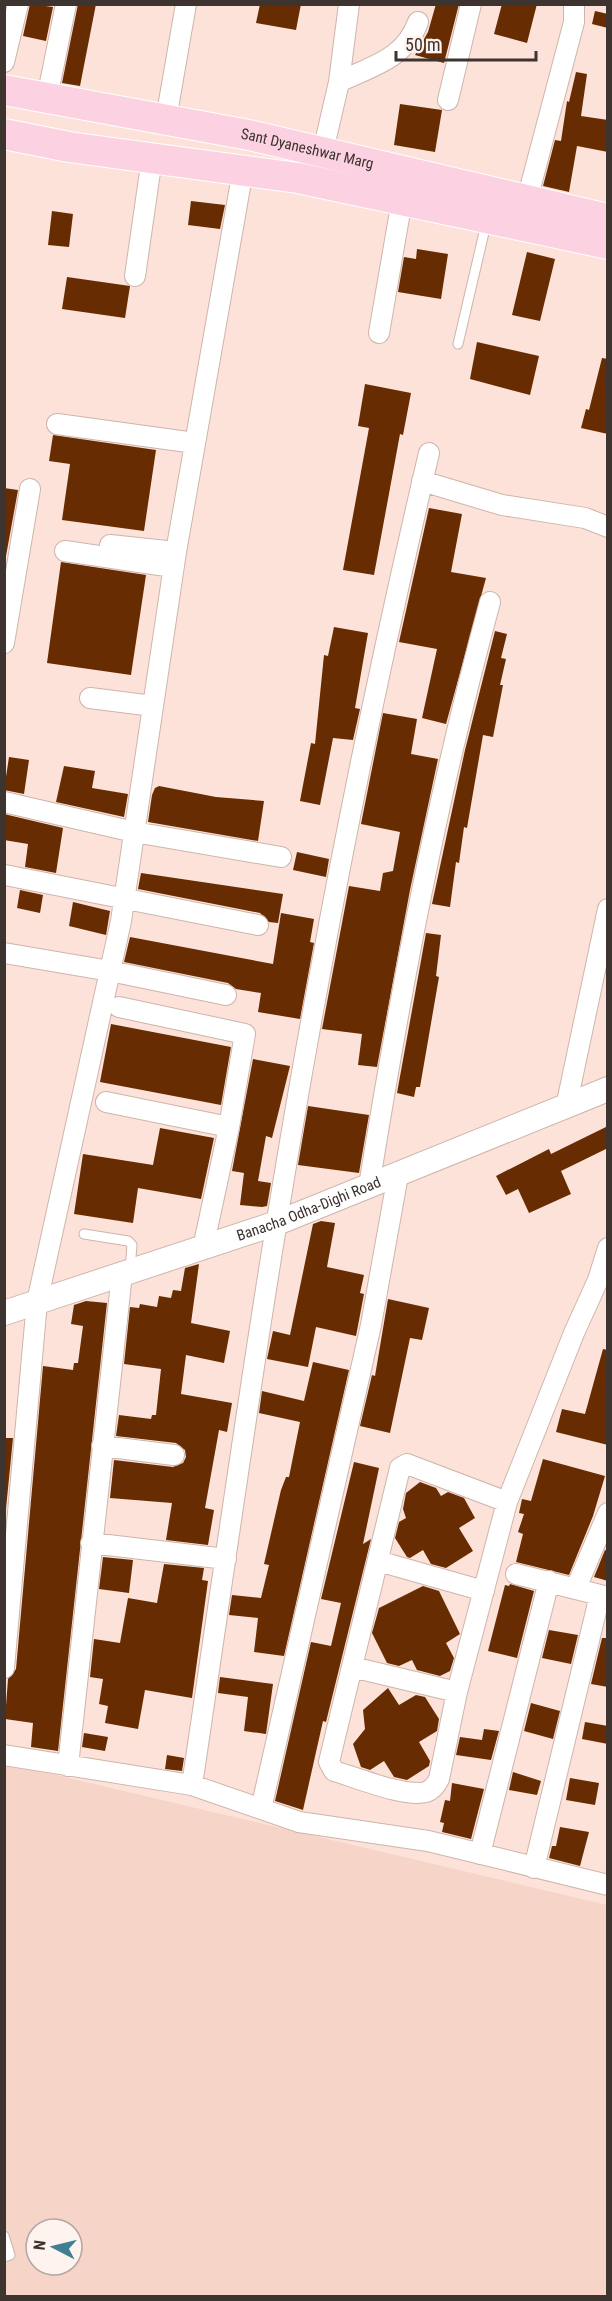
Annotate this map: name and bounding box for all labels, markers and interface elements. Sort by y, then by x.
scale bar [396,24,536,62]
text: 50 m [405,34,440,55]
street label: Sant Dyaneshwar Marg [240,125,375,173]
street label: Banacha Odha-Dighi Road [234,1173,383,1245]
north arrow [24,2217,84,2277]
text: N [30,2239,50,2251]

